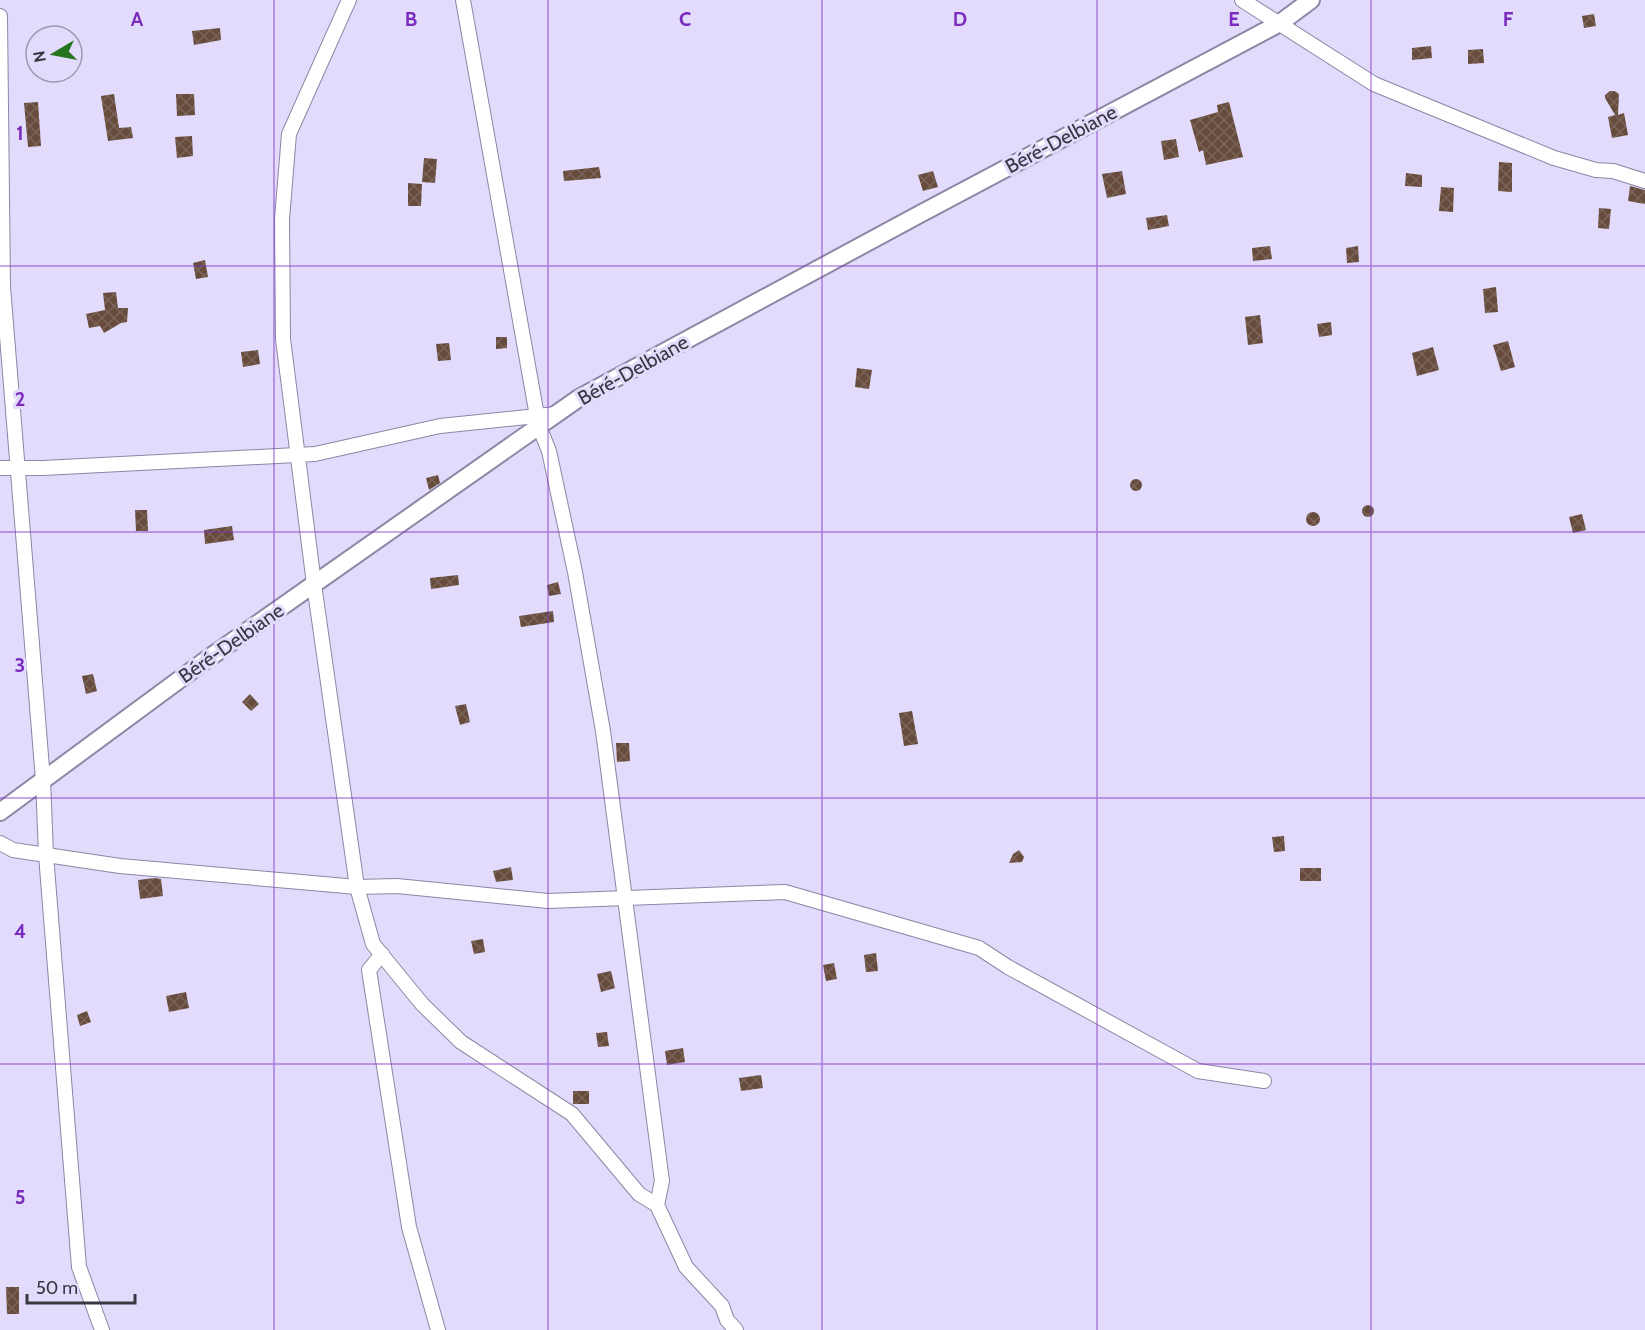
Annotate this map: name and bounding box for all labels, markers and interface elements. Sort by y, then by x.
text: A [131,7,144,31]
text: B [405,7,417,31]
text: C [679,7,691,31]
text: D [953,7,967,31]
text: E [1228,7,1240,31]
text: F [1503,7,1514,31]
north arrow [24,24,84,84]
text: N [29,49,50,64]
street label: Béré-Delbiane [1001,100,1121,178]
text: 1 [16,121,24,145]
street label: Béré-Delbiane [574,330,692,410]
text: 2 [15,387,25,411]
street label: Béré-Delbiane [174,598,288,688]
text: 3 [15,653,25,677]
text: 4 [14,919,26,943]
text: 5 [15,1185,25,1209]
scale bar [27,1267,135,1305]
text: 50 m [36,1277,78,1299]

